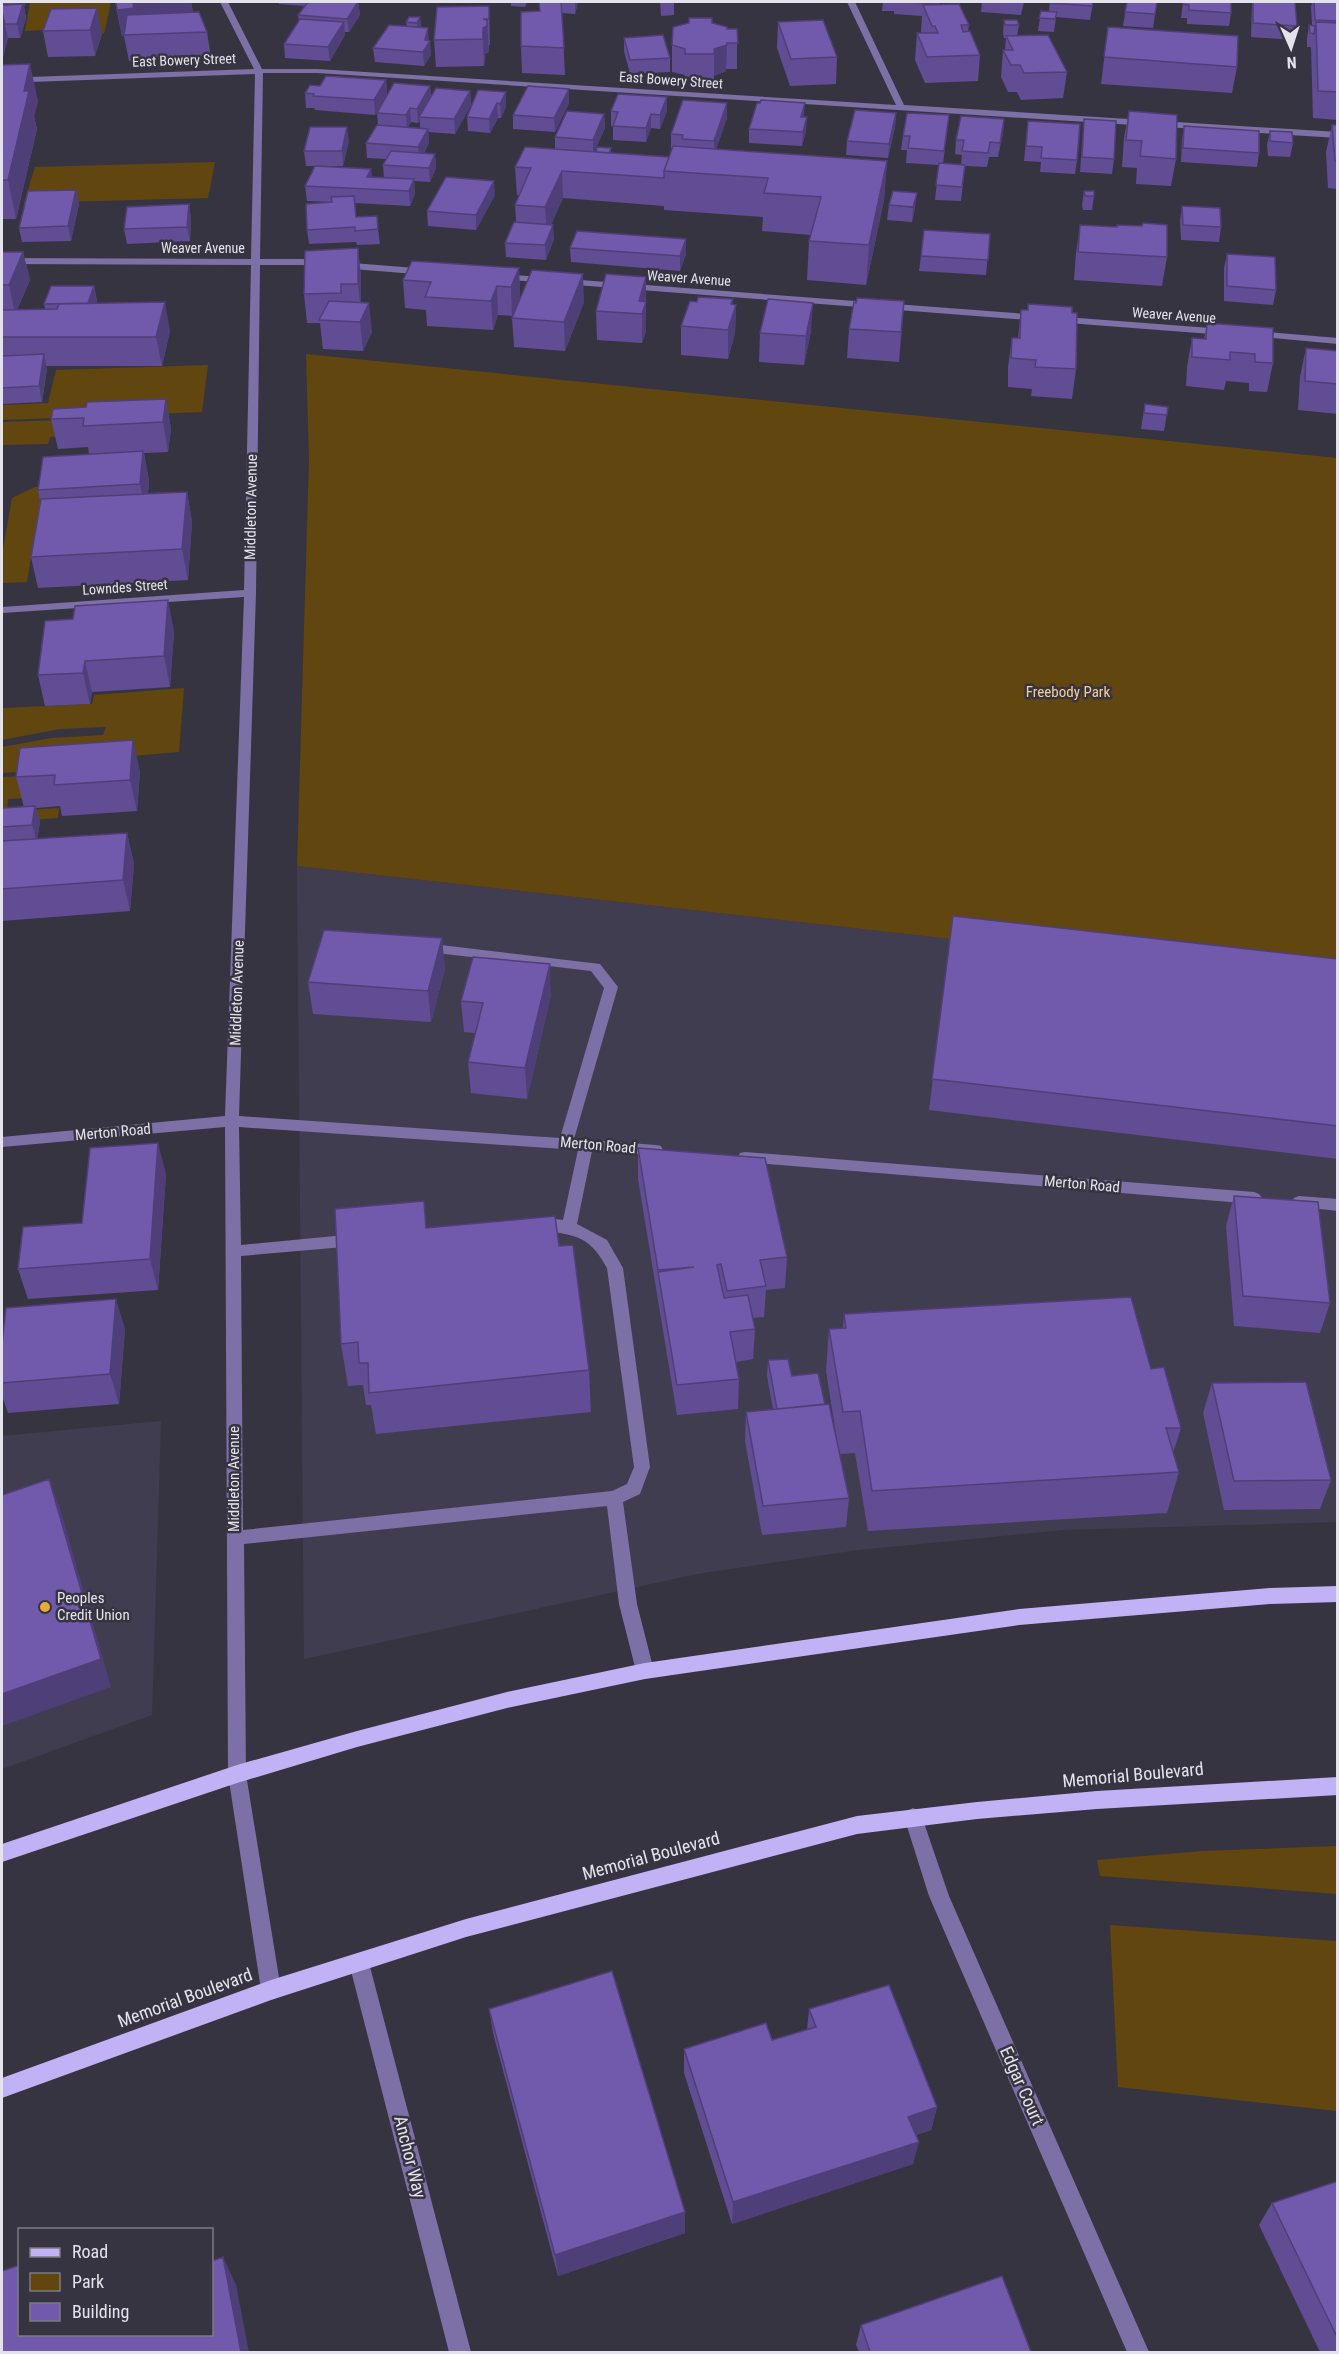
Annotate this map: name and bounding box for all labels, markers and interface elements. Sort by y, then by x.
north arrow [1261,18,1321,78]
street label: East Bowery Street [132,50,236,70]
text: N [1286,53,1297,72]
street label: East Bowery Street [619,68,723,92]
street label: Weaver Avenue [161,240,245,256]
street label: Weaver Avenue [647,267,732,289]
street label: Weaver Avenue [1132,304,1217,326]
street label: Middleton Avenue [241,454,261,560]
street label: Lowndes Street [82,576,168,598]
park label: Freebody Park [1026,683,1110,701]
street label: Middleton Avenue [226,940,248,1046]
street label: Merton Road [74,1120,152,1144]
street label: Merton Road [559,1133,637,1157]
street label: Merton Road [1043,1172,1121,1196]
street label: Middleton Avenue [225,1426,243,1532]
place label: Peoples Credit Union [57,1589,130,1624]
marker: Peoples Credit Union [38,1600,52,1614]
street label: Memorial Boulevard [1062,1758,1204,1791]
street label: Memorial Boulevard [580,1827,722,1884]
street label: Memorial Boulevard [115,1963,255,2032]
street label: Edgar Court [996,2043,1049,2128]
street label: Anchor Way [390,2114,431,2201]
legend [18,2228,213,2336]
text: Road [72,2241,108,2262]
text: Park [72,2271,104,2292]
text: Building [72,2301,129,2322]

